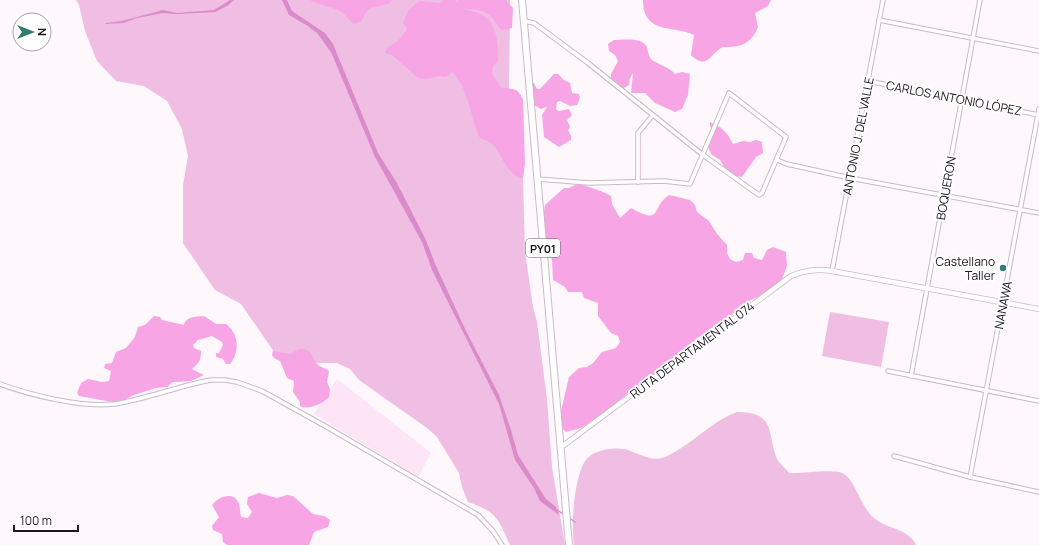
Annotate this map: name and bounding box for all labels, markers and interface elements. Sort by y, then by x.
north arrow [12,12,52,52]
text: N [35,28,50,36]
street label: ANTONIO J. DEL VALLE [838,75,878,197]
street label: CARLOS ANTONIO LÓPEZ [885,77,1023,119]
street label: BOQUERON [932,155,960,221]
road number: PY01 [526,239,560,257]
place label: Castellano Taller [935,253,996,284]
marker: Castellano Taller [998,263,1008,273]
street label: NANAWA [990,279,1016,331]
street label: RUTA DEPARTAMENTAL 074 [626,298,758,402]
scale bar [14,507,78,533]
text: 100 m [20,512,52,529]

